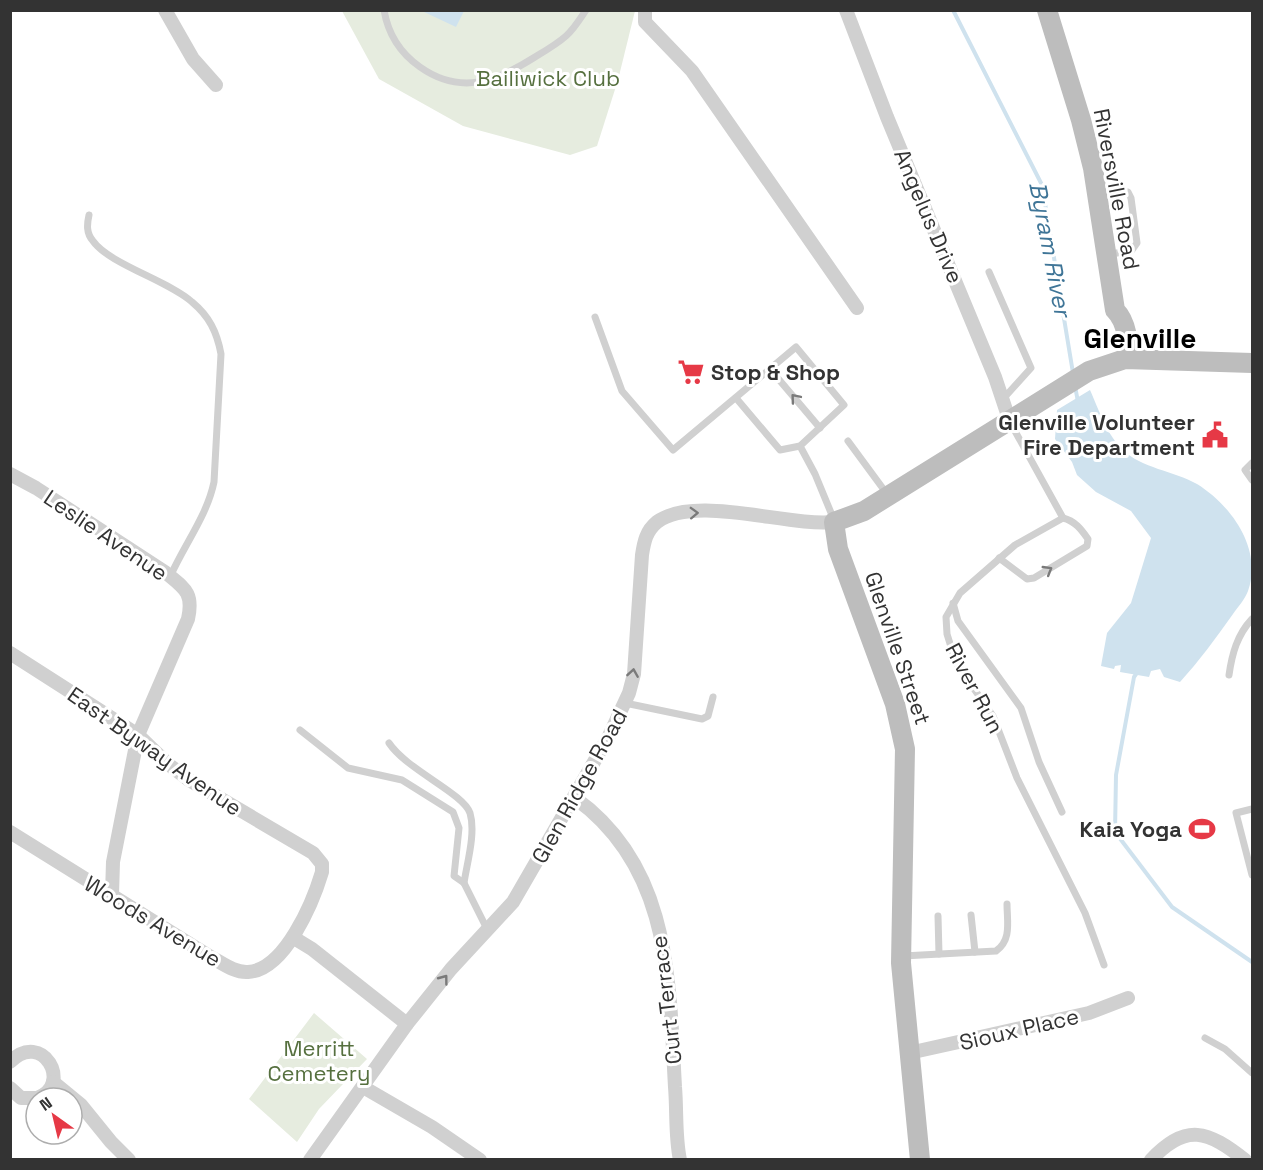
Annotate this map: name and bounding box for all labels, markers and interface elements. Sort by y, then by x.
park label: Bailiwick Club [476,64,620,92]
street label: Riversville Road [1088,106,1146,272]
street label: Angelus Drive [888,145,970,287]
water label: Byram River [1022,179,1079,322]
district label: Glenville [1084,320,1196,356]
supermarket icon: Stop & Shop [676,357,706,387]
place label: Stop & Shop [711,358,840,386]
one-way arrow [791,394,802,405]
place label: Glenville Volunteer Fire Department [998,408,1195,461]
public building icon: Glenville Volunteer Fire Department [1200,420,1230,450]
street label: Leslie Avenue [39,483,173,587]
one-way arrow [690,506,699,519]
one-way arrow [1042,565,1052,577]
street label: Glenville Street [859,568,937,728]
street label: River Run [940,638,1010,738]
one-way arrow [627,669,639,678]
street label: East Byway Avenue [62,680,248,822]
street label: Glen Ridge Road [525,704,633,868]
sports icon: Kaia Yoga [1187,814,1217,844]
place label: Kaia Yoga [1080,815,1182,843]
street label: Woods Avenue [79,869,227,973]
street label: Curt Terrace [644,934,688,1066]
one-way arrow [437,974,448,985]
street label: Sioux Place [957,1002,1081,1056]
park label: Merritt Cemetery [267,1034,371,1087]
north arrow [24,1086,84,1146]
text: N [36,1092,56,1116]

